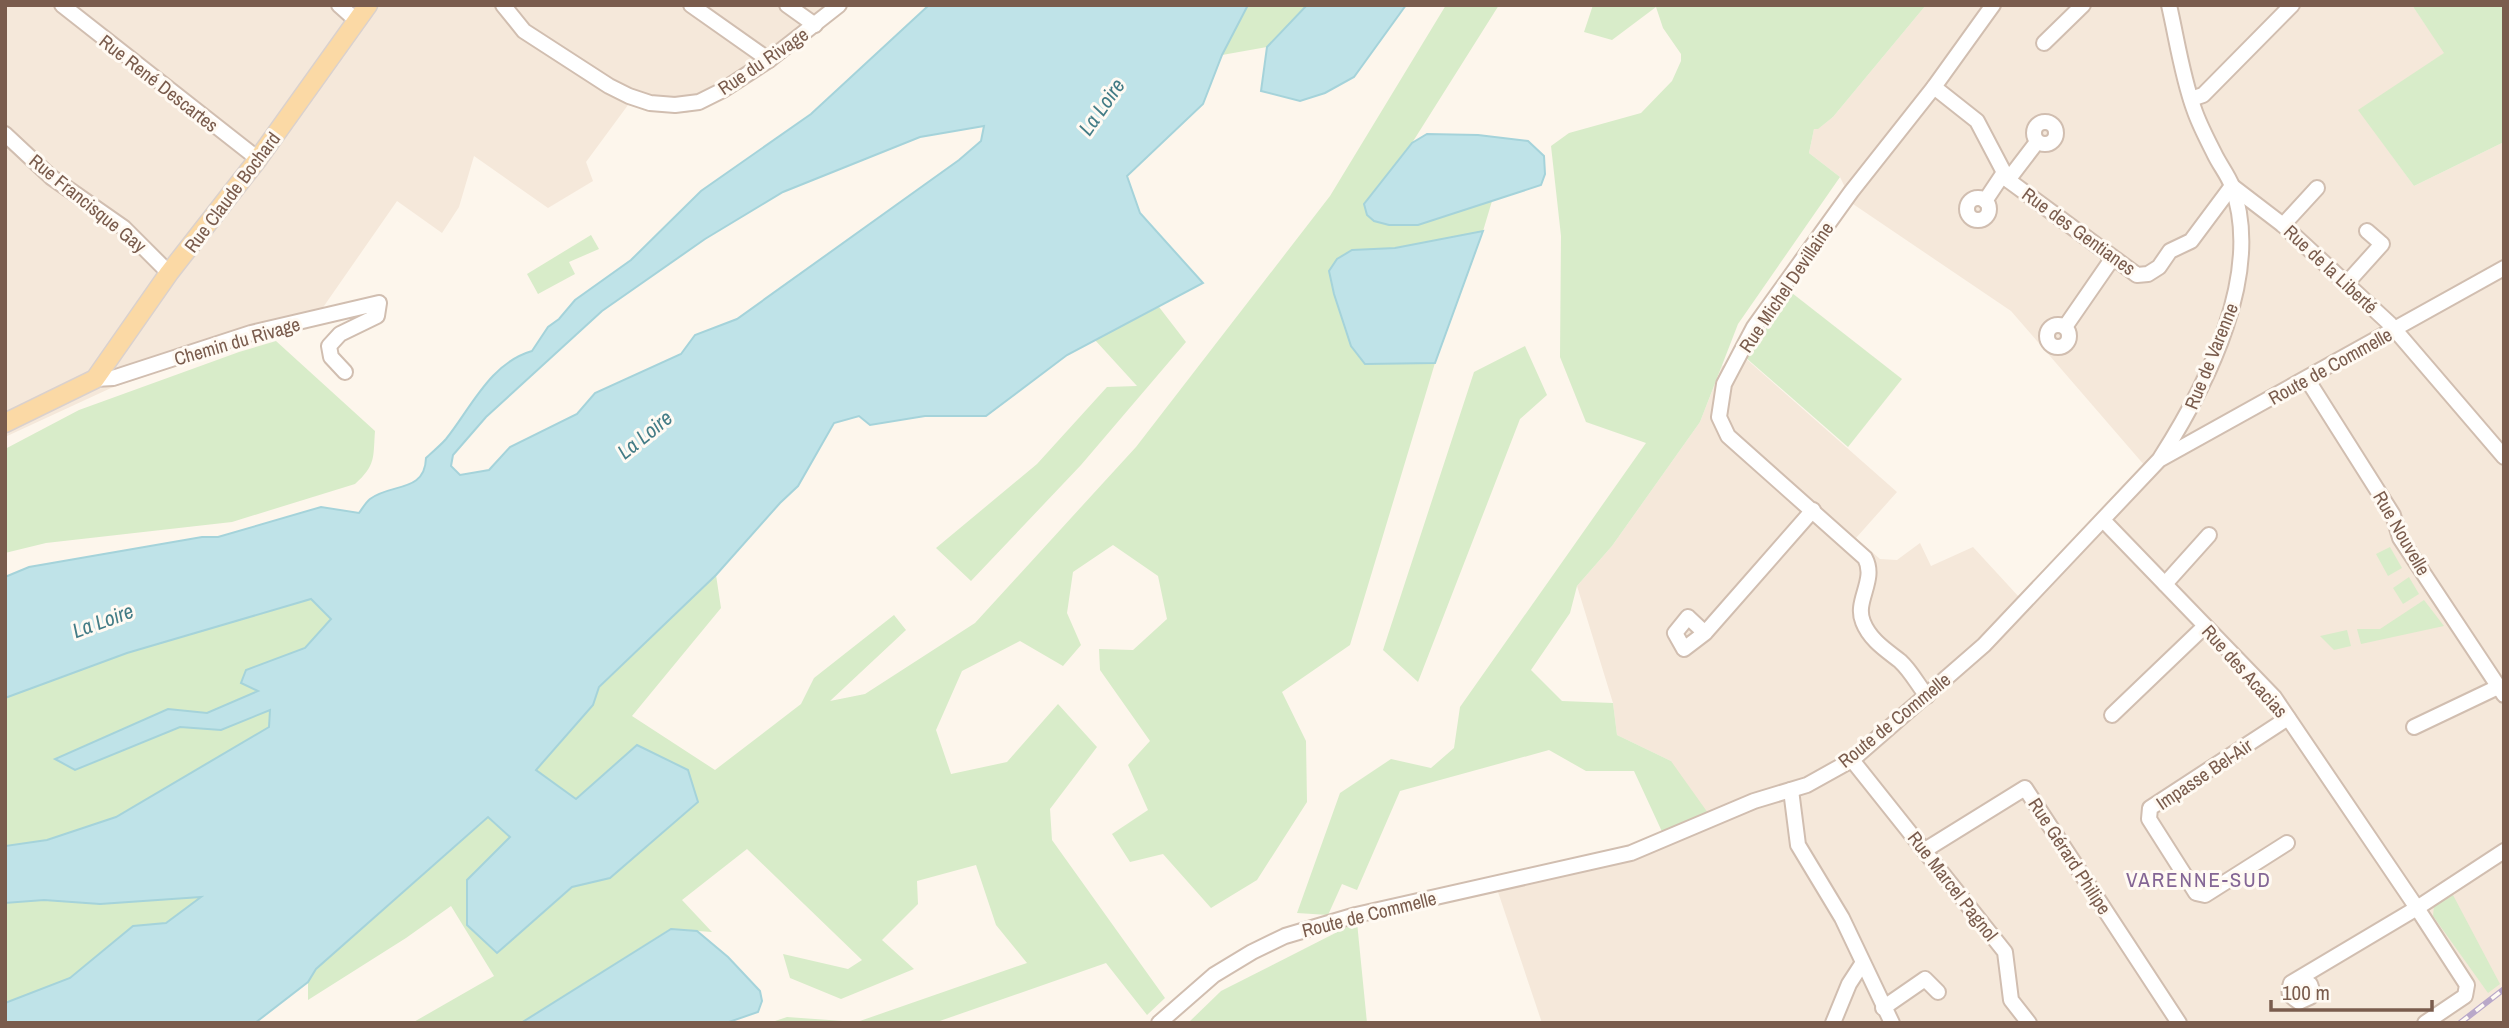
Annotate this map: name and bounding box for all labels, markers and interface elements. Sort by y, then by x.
street label: Rue du Rivage [713,21,813,101]
street label: Rue René Descartes [94,28,224,138]
water label: La Loire [1072,73,1132,141]
street label: Rue Claude Bochard [178,126,286,258]
street label: Rue Francisque Gay [24,148,152,258]
street label: Rue des Gentianes [2017,181,2141,281]
street label: Rue Michel Devillaine [1733,217,1839,357]
street label: Rue de la Liberté [2278,219,2384,319]
street label: Rue de Varenne [2178,299,2244,413]
street label: Chemin du Rivage [171,311,303,371]
street label: Route de Commelle [2263,321,2397,411]
water label: La Loire [611,403,678,466]
street label: Rue Nouvelle [2367,486,2437,580]
water label: La Loire [68,596,137,645]
street label: Rue des Acacias [2196,619,2294,723]
street label: Route de Commelle [1832,667,1956,773]
street label: Impasse Bel-Air [2151,732,2258,816]
street label: Rue Gérard Philipe [2023,793,2117,919]
street label: Rue Marcel Pagnol [1902,826,2004,946]
district label: VARENNE-SUD [2126,865,2272,894]
street label: Route de Commelle [1299,885,1439,943]
scale bar [2271,968,2432,1012]
text: 100 m [2282,978,2330,1007]

